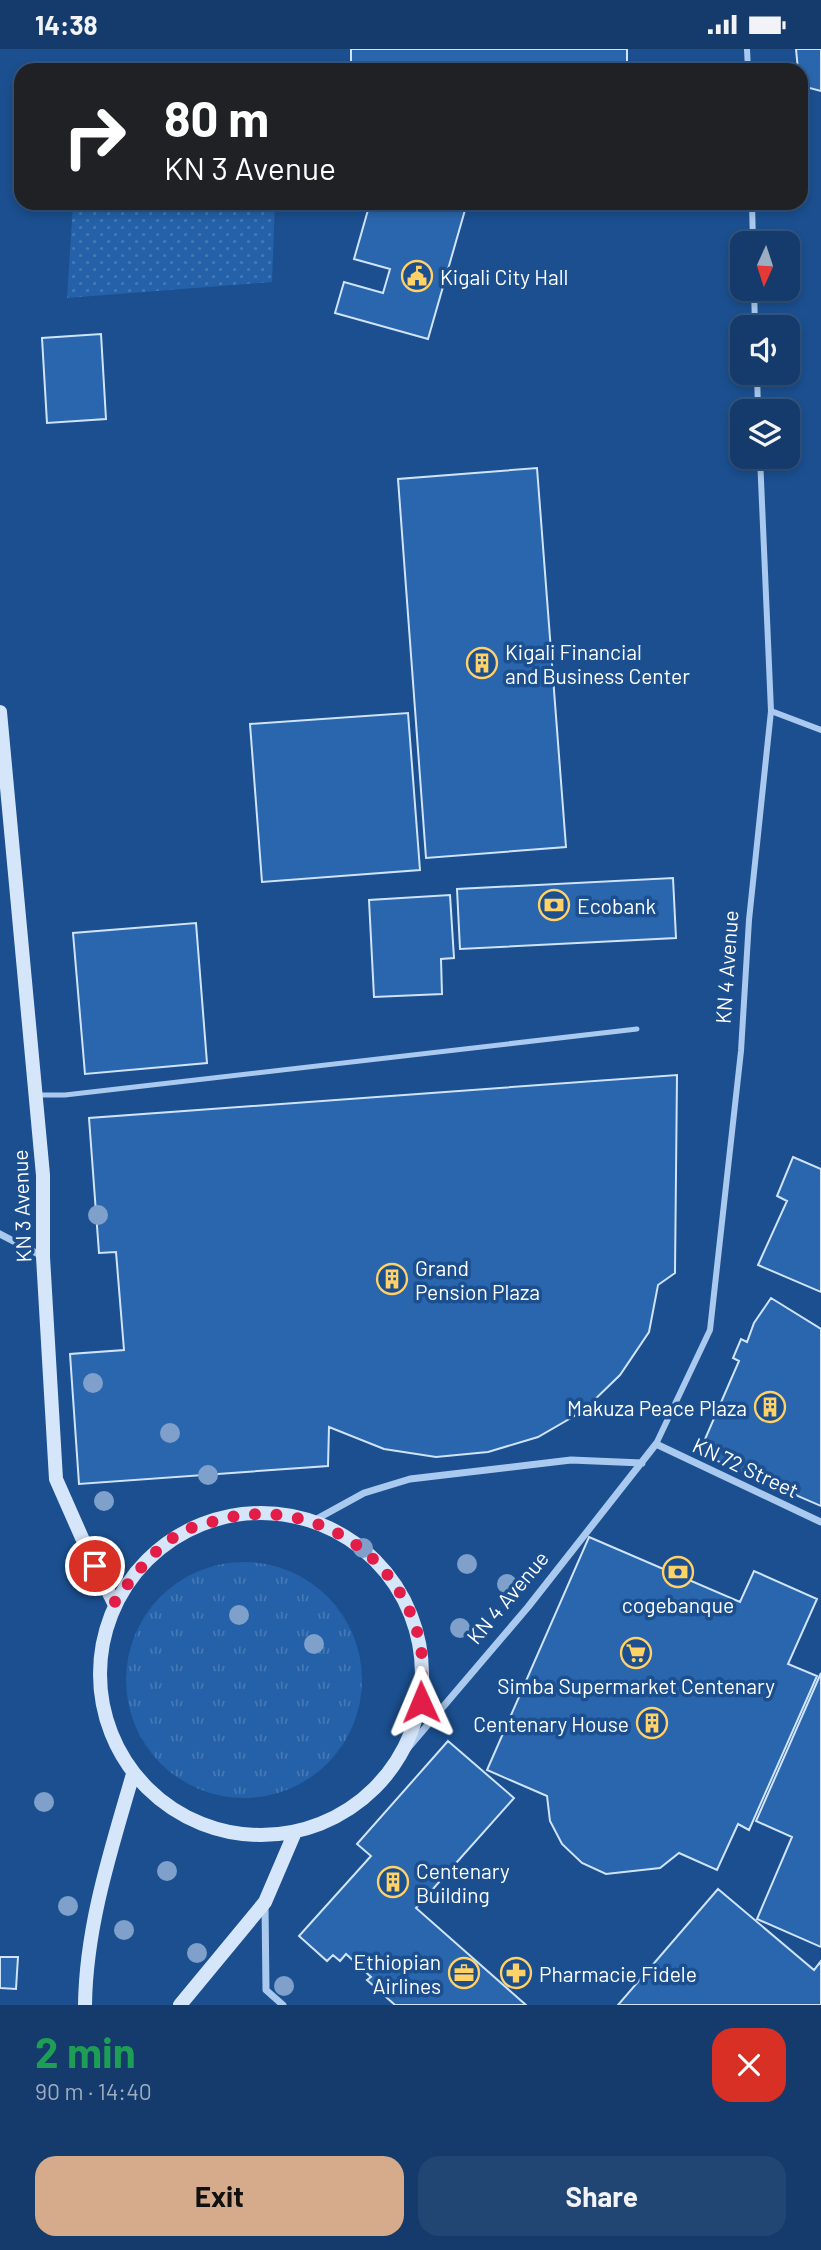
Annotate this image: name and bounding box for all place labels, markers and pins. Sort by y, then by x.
public building icon: Kigali City Hall [400,259,434,293]
place label: Kigali City Hall [440,264,568,289]
place label: Kigali Financial and Business Center [505,639,690,688]
building icon: Kigali Financial and Business Center [465,646,499,680]
bank icon: Ecobank [537,888,571,922]
place label: Ecobank [577,893,656,918]
place label: Grand Pension Plaza [415,1255,540,1304]
building icon: Grand Pension Plaza [375,1262,409,1296]
building icon: Makuza Peace Plaza [753,1390,787,1424]
place label: Makuza Peace Plaza [567,1395,747,1420]
pin [65,1536,125,1596]
bank icon: cogebanque [661,1555,695,1589]
place label: cogebanque [622,1592,734,1617]
supermarket icon: Simba Supermarket Centenary [619,1636,653,1670]
place label: Simba Supermarket Centenary [497,1673,775,1698]
building icon: Centenary House [635,1706,669,1740]
place label: Centenary House [473,1711,629,1736]
place label: Centenary Building [416,1858,510,1907]
building icon: Centenary Building [376,1865,410,1899]
place label: Ethiopian Airlines [354,1949,441,1998]
office icon: Ethiopian Airlines [447,1956,481,1990]
pharmacy icon: Pharmacie Fidele [499,1956,533,1990]
place label: Pharmacie Fidele [539,1961,697,1986]

